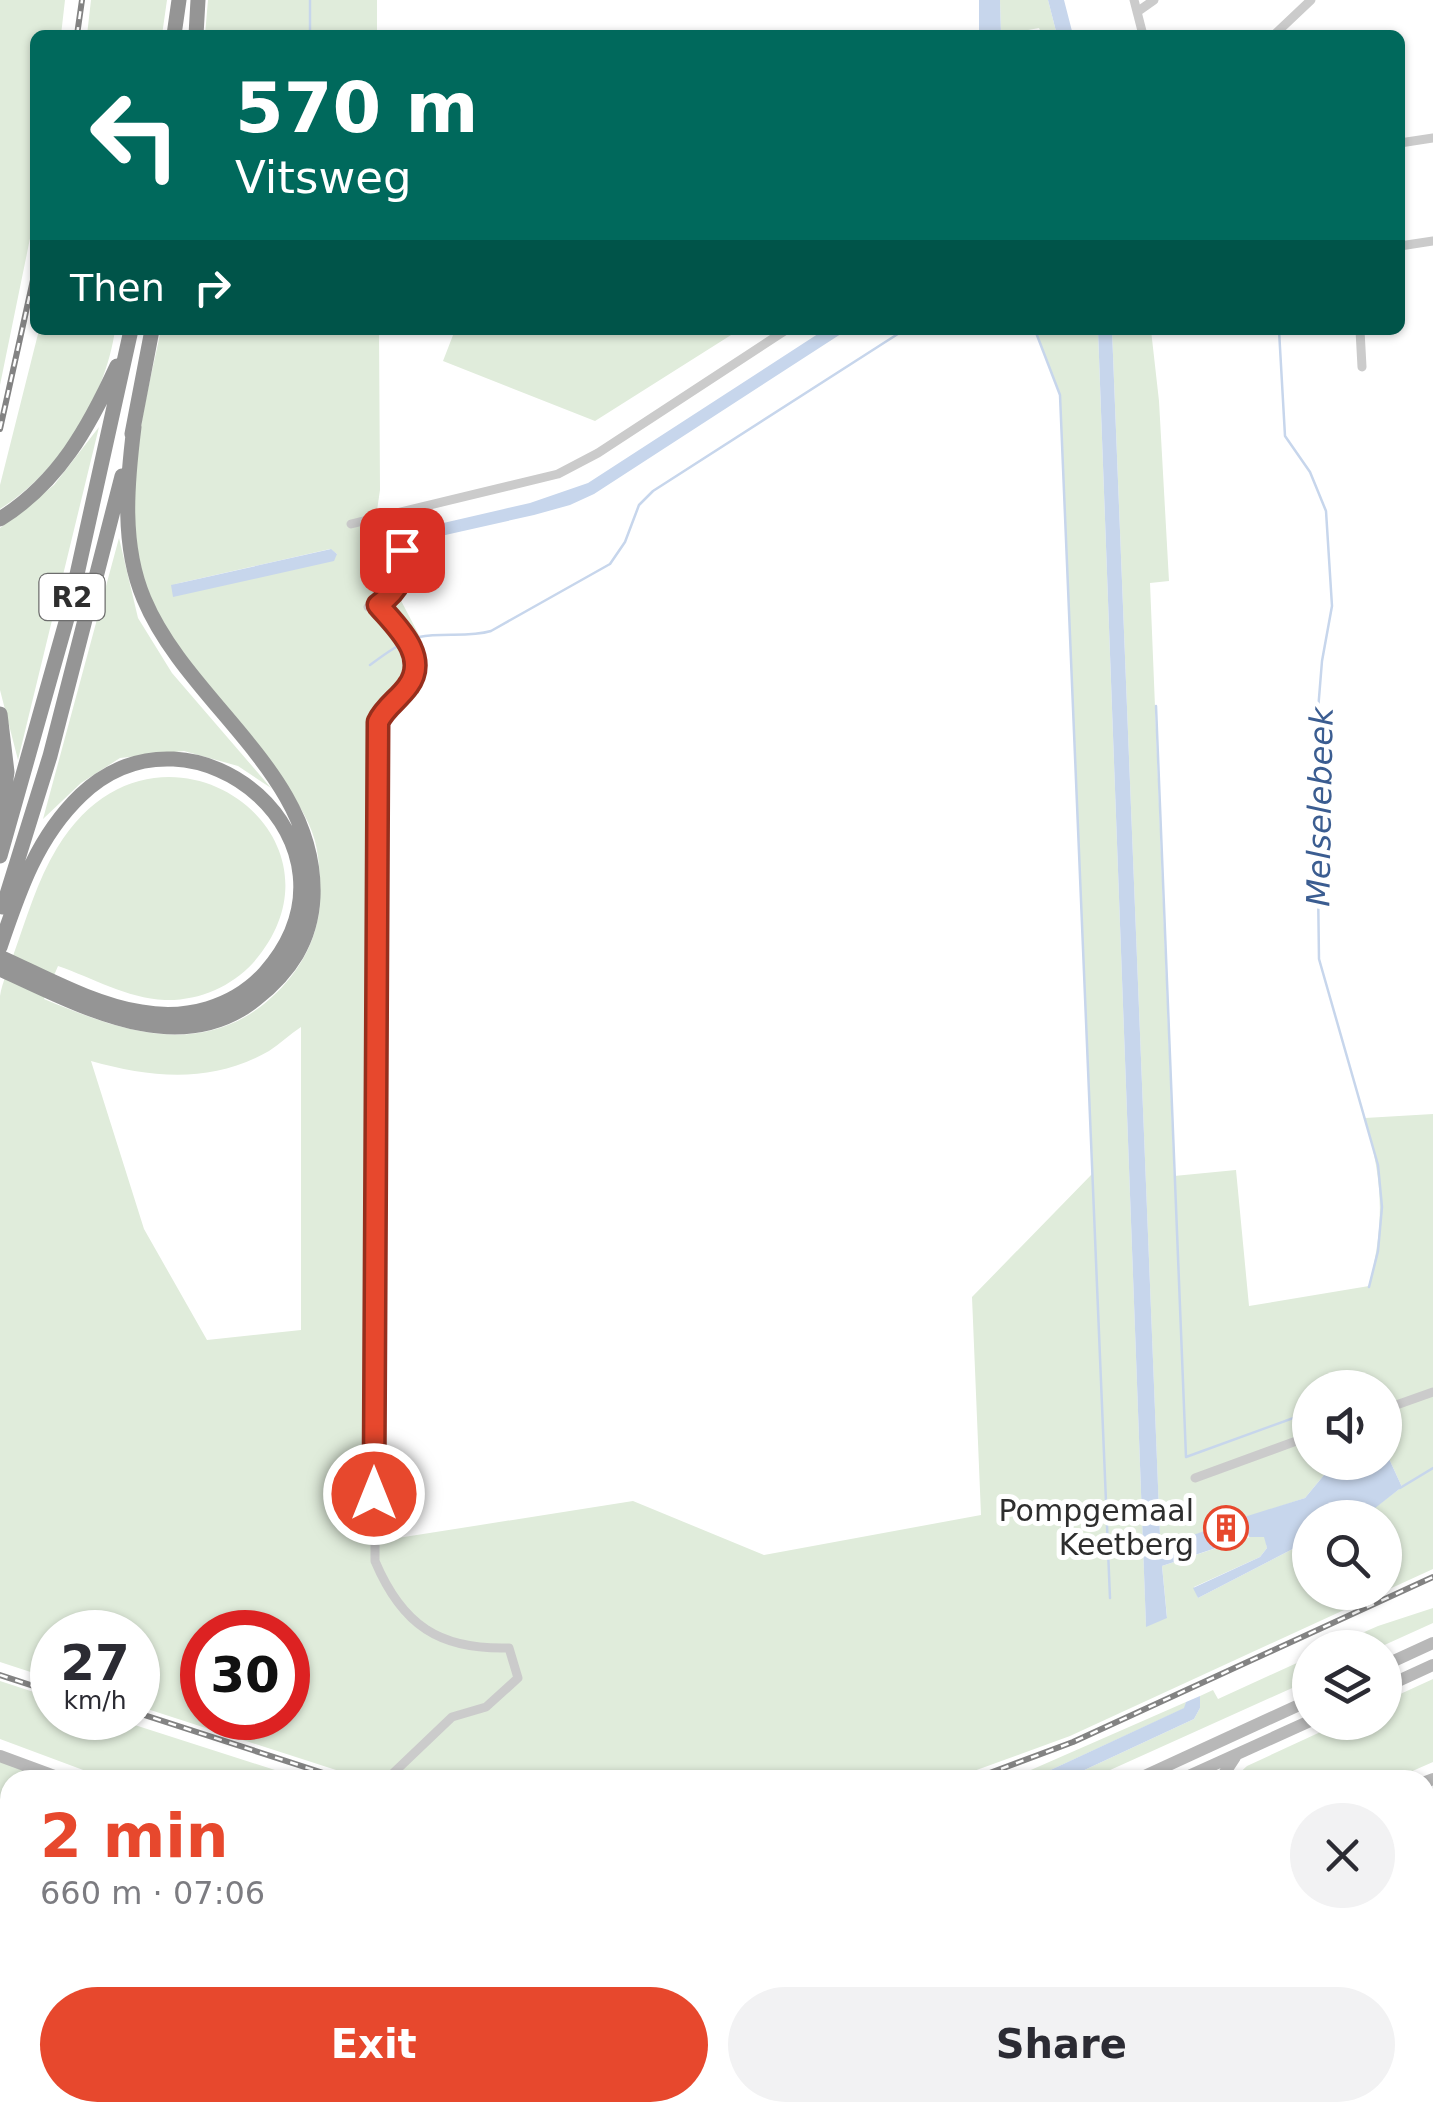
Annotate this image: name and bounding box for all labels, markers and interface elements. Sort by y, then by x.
text: 570 m [235,67,478,149]
icon: left [70,70,200,200]
text: Vitsweg [235,151,411,204]
icon: right [185,260,240,315]
text: Then [70,266,165,310]
pin [360,508,445,593]
icon: arrive [375,523,430,578]
road number: R2 [40,574,104,620]
water label: Melselebeek [1299,706,1341,907]
map controls [1292,1370,1402,1740]
button: sound [1292,1370,1402,1480]
position arrow [322,1442,426,1546]
place label: Pompgemaal Keetberg [999,1493,1194,1562]
button: search [1292,1500,1402,1610]
building icon: Pompgemaal Keetberg [1203,1505,1249,1551]
speed limit sign: 30 [180,1610,310,1740]
button: layers [1292,1630,1402,1740]
text: 27 [60,1634,130,1692]
text: km/h [63,1686,127,1715]
text: 2 min [40,1801,228,1871]
button: close [1290,1803,1395,1908]
text: 660 m · 07:06 [40,1874,265,1912]
button: Exit [40,1987,708,2102]
button: Share [728,1987,1395,2102]

